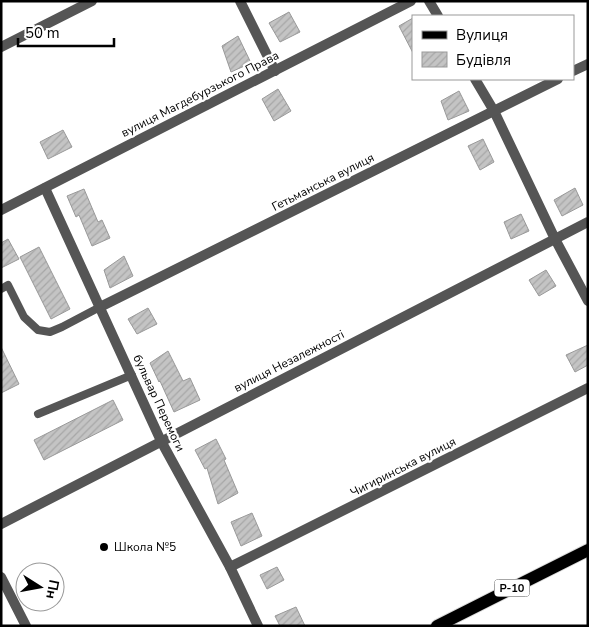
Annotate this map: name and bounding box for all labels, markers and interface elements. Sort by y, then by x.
scale bar [18,15,114,47]
legend [412,15,574,80]
text: 50 m [25,23,60,43]
text: Вулиця [456,25,508,45]
street label: вулиця Магдебурзького Права [118,47,282,141]
text: Будівля [456,50,511,70]
street label: Гетьманська вулиця [269,149,377,215]
street label: вулиця Незалежності [231,326,347,396]
street label: бульвар Перемоги [129,352,189,454]
street label: Чигиринська вулиця [347,433,459,501]
place label: Школа №5 [114,539,176,555]
marker: Школа №5 [98,541,110,553]
north arrow [15,562,65,612]
text: Пн [41,578,63,601]
road number: Р-10 [494,580,530,596]

